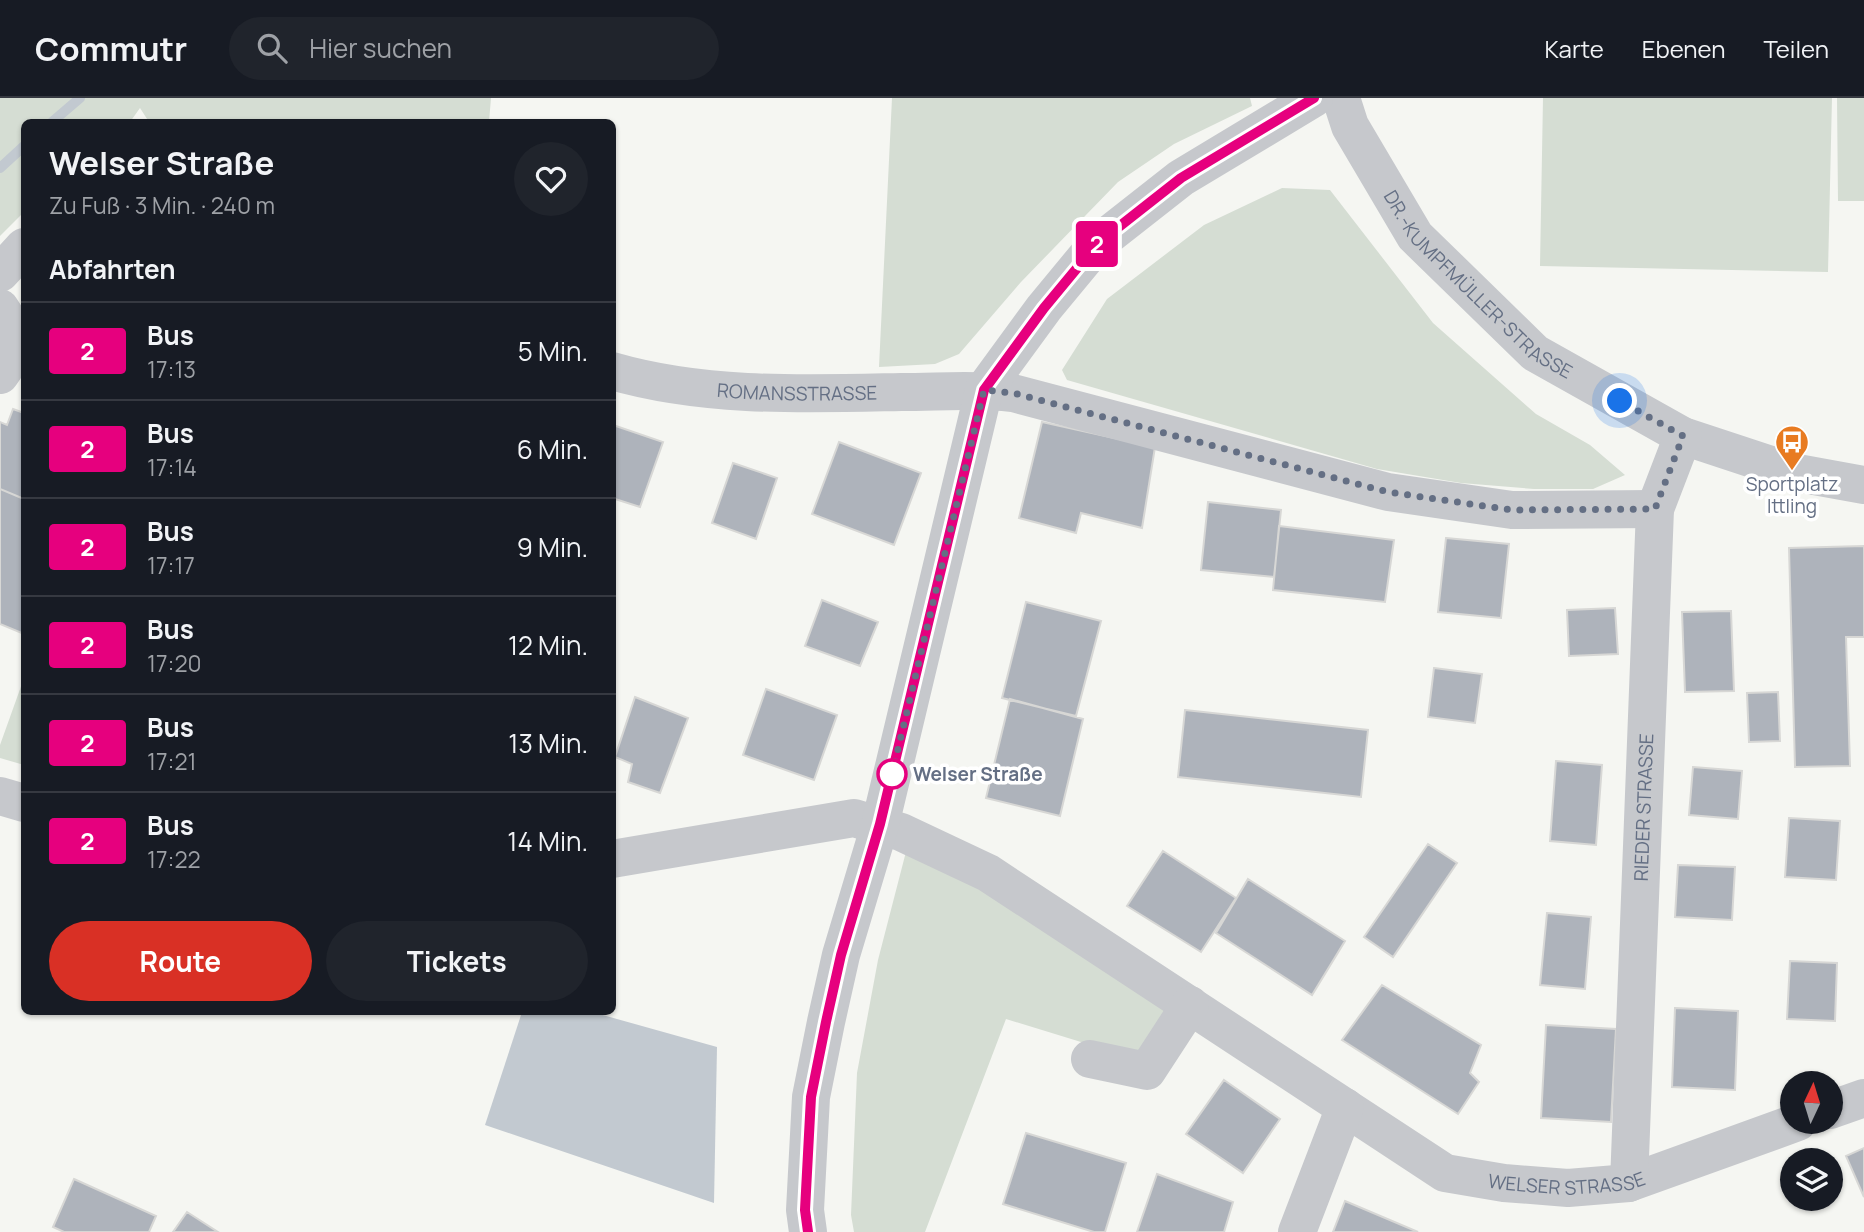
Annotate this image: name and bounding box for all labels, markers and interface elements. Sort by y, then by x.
search box [229,17,719,80]
text: Commutr [35,26,187,71]
icon: search [253,29,291,67]
text: Hier suchen [309,30,452,66]
text: Karte [1544,32,1604,65]
text: Ebenen [1642,32,1725,65]
text: Teilen [1763,32,1829,65]
text: Welser Straße [49,140,274,185]
button: heart [514,142,588,216]
street label: DR.-KUMPFMÜLLER-STRASSE [1378,185,1577,385]
text: Zu Fuß · 3 Min. · 240 m [49,189,275,221]
line badge: 2 [1074,221,1120,267]
text: 2 [1090,227,1104,260]
text: Abfahrten [49,251,176,287]
text: Bus [147,317,194,353]
text: 5 Min. [518,333,588,369]
text: 2 [80,334,95,367]
text: 17:13 [147,353,196,385]
street label: ROMANSSTRASSE [716,377,877,406]
your location [1602,383,1637,418]
text: Bus [147,415,194,451]
bus stop icon: Sportplatz Ittling [1773,423,1811,472]
text: 6 Min. [517,431,588,467]
text: 2 [80,432,95,465]
text: 17:14 [147,451,197,483]
place label: Sportplatz Ittling [1746,471,1838,519]
text: Bus [147,513,194,549]
text: 9 Min. [517,529,588,565]
text: 2 [80,530,95,563]
text: 17:17 [147,549,195,581]
text: Bus [147,611,194,647]
text: 12 Min. [508,627,588,663]
text: 2 [80,628,95,661]
text: 17:20 [147,647,202,679]
text: Bus [147,709,194,745]
text: 13 Min. [508,725,588,761]
text: 2 [80,726,95,759]
street label: RIEDER STRASSE [1628,733,1659,882]
text: 17:21 [147,745,196,777]
marker: Welser Straße [877,759,907,789]
place label: Welser Straße [913,761,1043,787]
text: Bus [147,807,194,843]
text: 14 Min. [507,823,588,859]
text: 2 [80,824,95,857]
text: 17:22 [147,843,201,875]
button: Route [49,921,312,1001]
button: Tickets [326,921,588,1001]
north arrow [1780,1071,1843,1134]
map controls [1780,1071,1843,1211]
button: layers [1780,1148,1843,1211]
street label: WELSER STRASSE [1486,1165,1649,1201]

